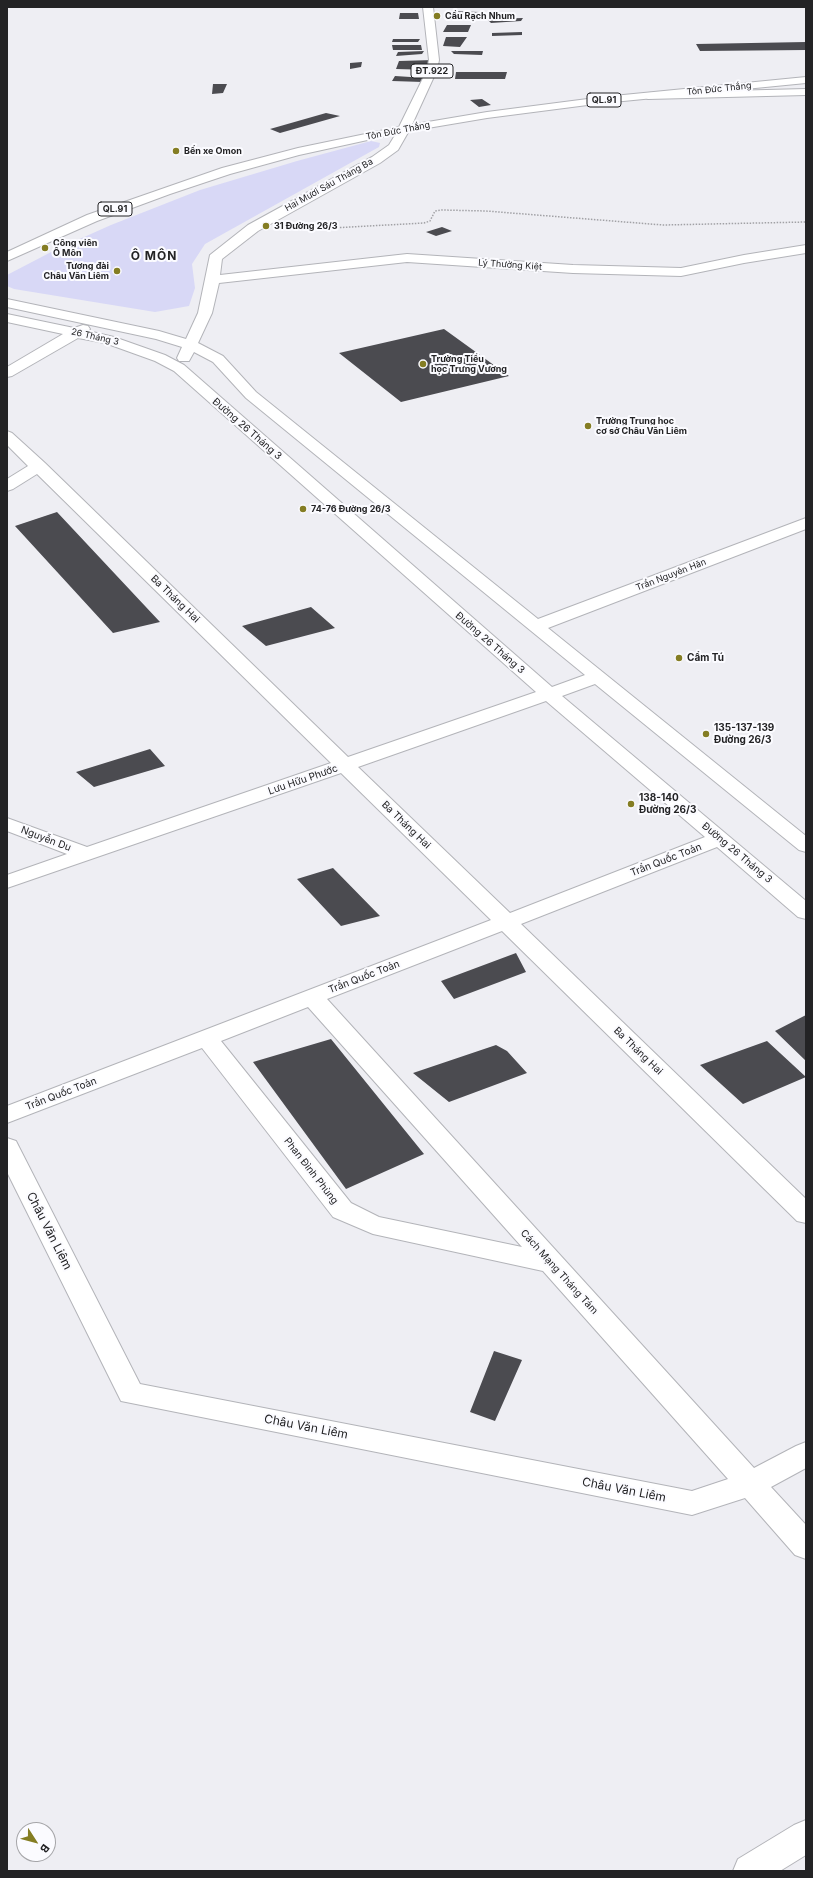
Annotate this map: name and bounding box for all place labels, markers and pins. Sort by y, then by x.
marker: Cầu Rạch Nhum [432,11,442,21]
place label: Cầu Rạch Nhum [445,11,515,21]
marker: Bến xe Omon [171,146,181,156]
place label: Bến xe Omon [184,146,242,156]
marker: 31 Đường 26/3 [261,221,271,231]
place label: 31 Đường 26/3 [274,221,338,231]
place label: Công viên Ô Môn [53,238,97,259]
marker: Công viên Ô Môn [40,243,50,253]
place label: Tượng đài Châu Văn Liêm [44,261,109,282]
marker: Tượng đài Châu Văn Liêm [112,266,122,276]
place label: Trường Tiểu học Trưng Vương [431,354,507,375]
marker: Trường Tiểu học Trưng Vương [418,359,428,369]
place label: Trường Trung học cơ sở Châu Văn Liêm [596,416,687,437]
marker: Trường Trung học cơ sở Châu Văn Liêm [583,421,593,431]
marker: 74-76 Đường 26/3 [298,504,308,514]
place label: 74-76 Đường 26/3 [311,504,391,514]
place label: Cẩm Tú [687,652,724,664]
marker: Cẩm Tú [674,653,684,663]
place label: 135-137-139 Đường 26/3 [714,722,774,746]
marker: 135-137-139 Đường 26/3 [701,729,711,739]
place label: 138-140 Đường 26/3 [639,792,696,816]
marker: 138-140 Đường 26/3 [626,799,636,809]

